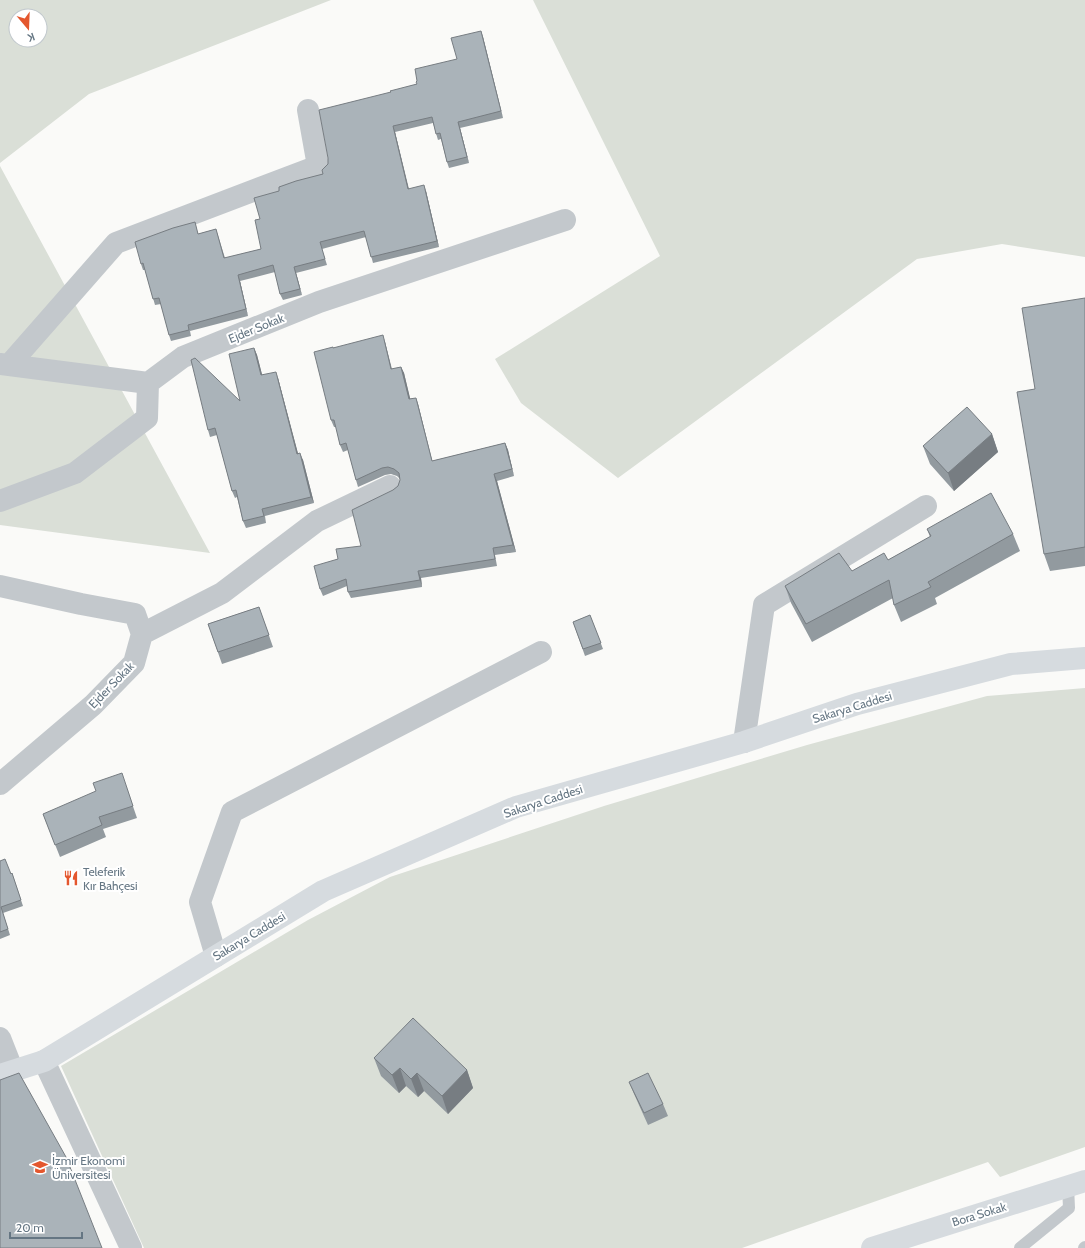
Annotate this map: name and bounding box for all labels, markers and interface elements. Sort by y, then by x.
north arrow [8,8,48,48]
text: K [26,30,37,45]
street label: Ejder Sokak [226,310,287,346]
street label: Ejder Sokak [85,658,137,711]
street label: Sakarya Caddesi [810,688,894,726]
street label: Sakarya Caddesi [502,781,584,821]
place label: Teleferik Kır Bahçesi [83,864,138,893]
restaurant icon: Teleferik Kır Bahçesi [62,869,80,887]
street label: Sakarya Caddesi [210,908,288,964]
place label: İzmir Ekonomi Üniversitesi [52,1153,125,1182]
school or university icon: İzmir Ekonomi Üniversitesi [31,1158,49,1176]
street label: Bora Sokak [950,1198,1009,1229]
scale bar [10,1214,82,1240]
text: 20 m [16,1220,44,1235]

